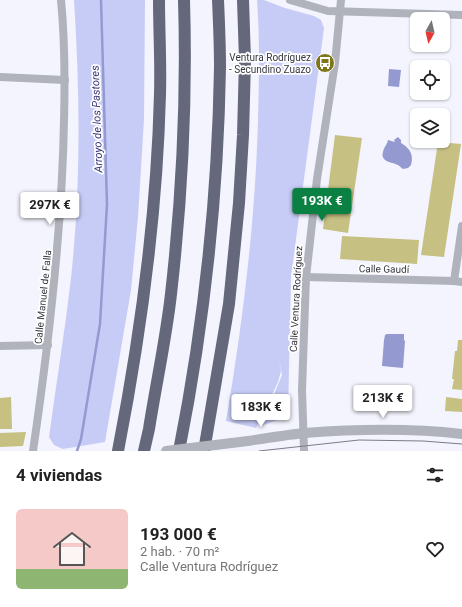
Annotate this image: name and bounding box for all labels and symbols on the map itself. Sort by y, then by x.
north arrow [410,12,450,52]
place label: Ventura Rodríguez - Secundino Zuazo [229,52,311,75]
bus stop icon: Ventura Rodríguez - Secundino Zuazo [314,52,336,74]
water label: Arroyo de los Pastores [89,65,105,174]
pin: 193K € [289,188,355,222]
pin: 297K € [17,192,83,226]
street label: Calle Ventura Rodríguez [288,246,304,352]
street label: Calle Manuel de Falla [33,249,53,345]
street label: Calle Gaudí [359,263,410,275]
pin: 213K € [350,385,416,419]
pin: 183K € [228,394,294,428]

